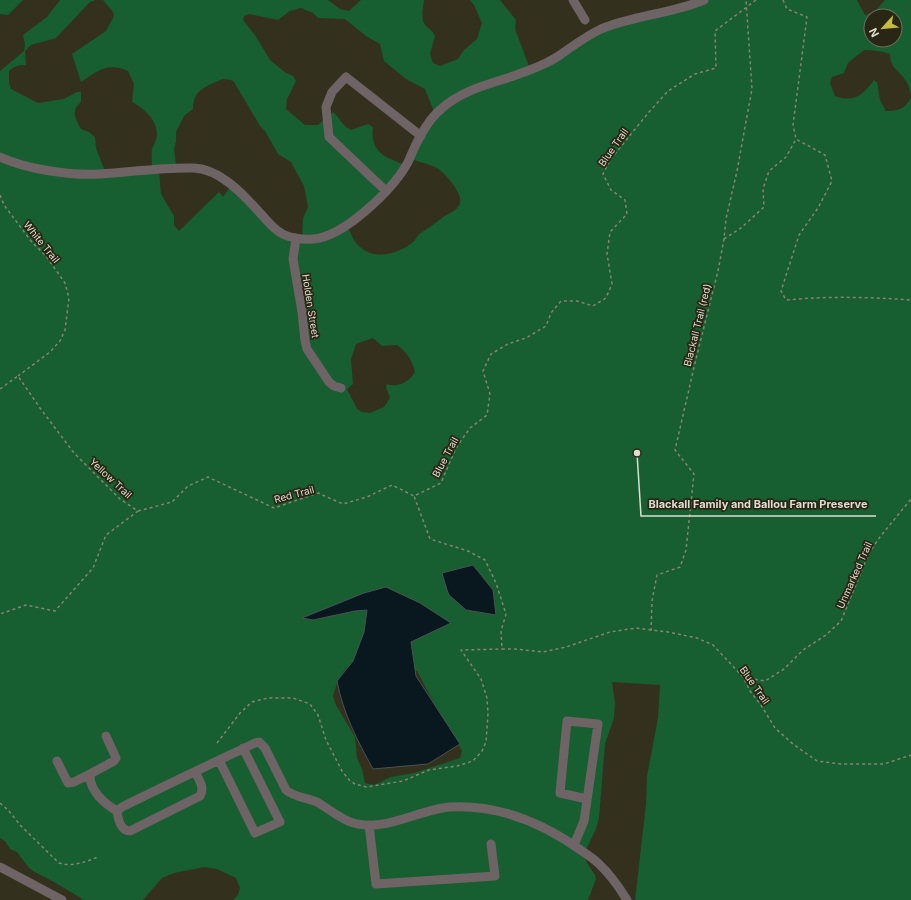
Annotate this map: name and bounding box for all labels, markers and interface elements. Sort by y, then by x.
north arrow [863,8,903,48]
text: N [866,26,882,39]
street label: Blue Trail [596,126,630,168]
street label: White Trail [22,219,62,265]
street label: Holden Street [300,273,322,340]
street label: Blackall Trail (red) [681,282,713,368]
street label: Blue Trail [429,435,461,479]
street label: Yellow Trail [87,455,135,501]
street label: Red Trail [273,483,315,505]
callout: Blackall Family and Ballou Farm Preserve [641,493,876,516]
text: Blackall Family and Ballou Farm Preserve [648,497,868,511]
street label: Unmarked Trail [834,540,874,610]
street label: Blue Trail [738,664,772,706]

